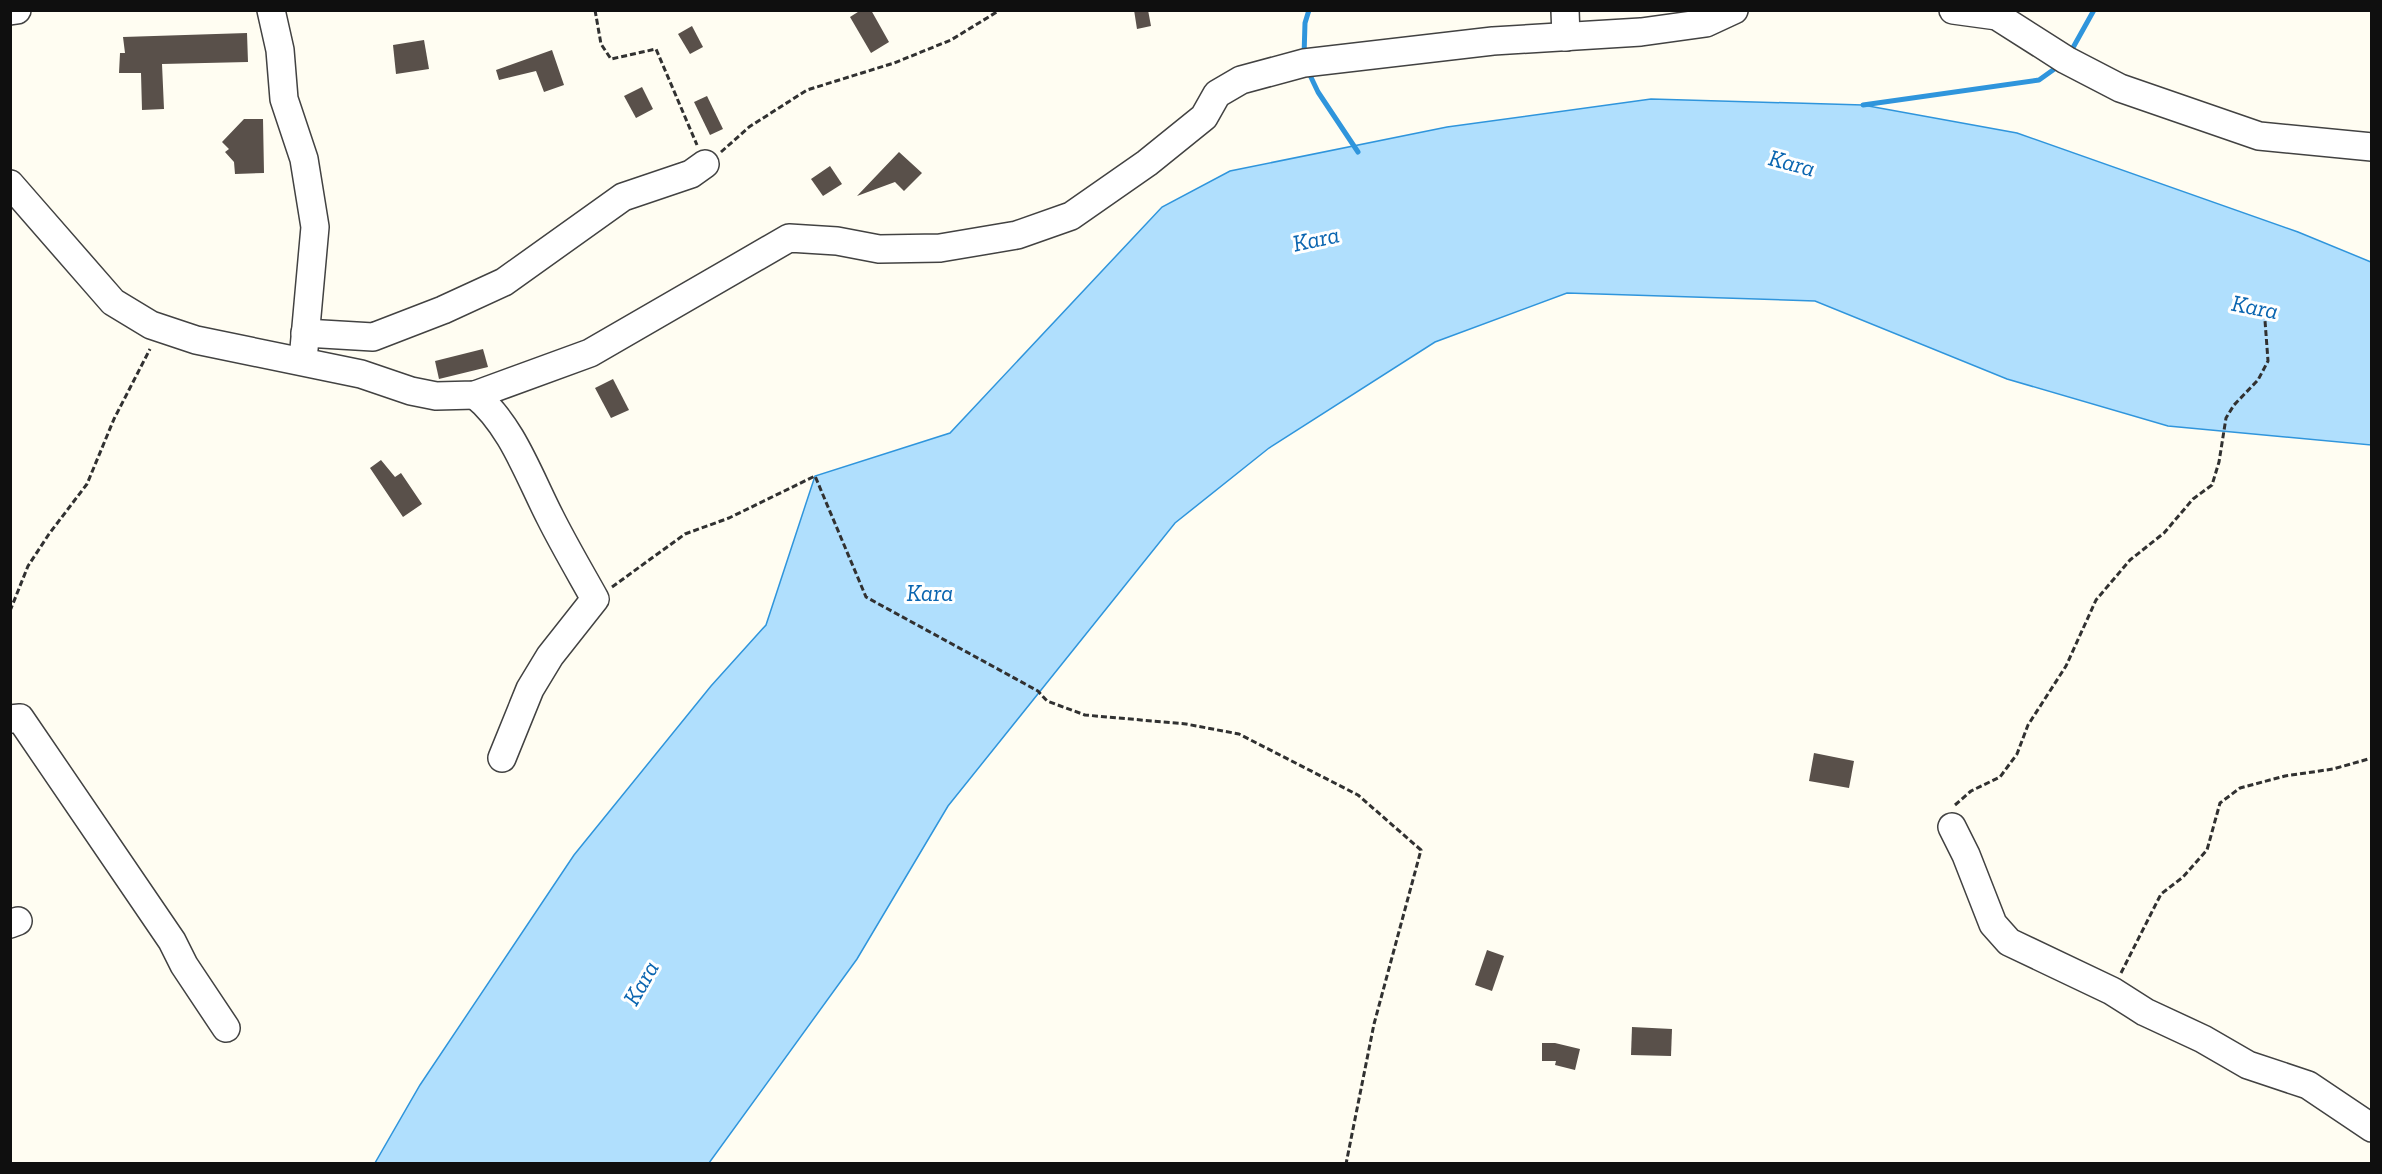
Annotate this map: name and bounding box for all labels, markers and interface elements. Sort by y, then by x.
water label: Kara [1766,142,1819,183]
water label: Kara [1290,219,1342,258]
water label: Kara [2229,288,2281,325]
water label: Kara [907,578,953,607]
water label: Kara [616,955,665,1010]

